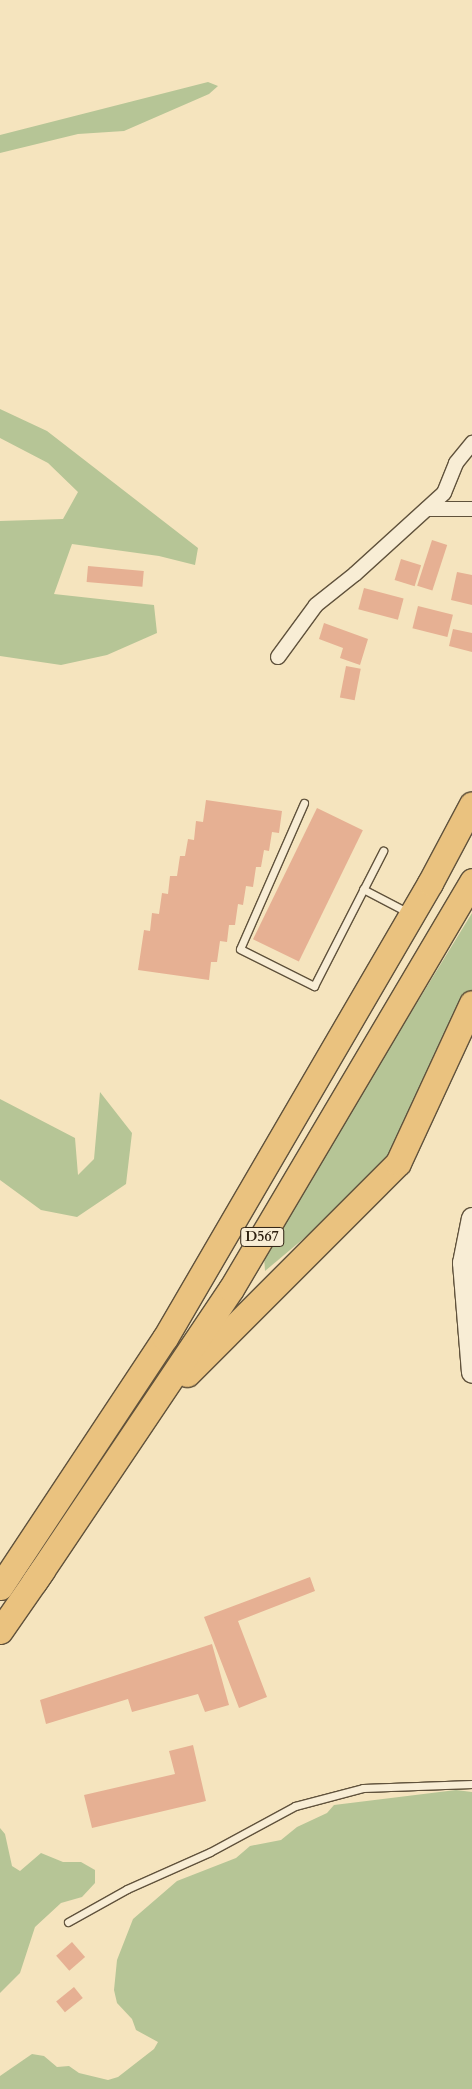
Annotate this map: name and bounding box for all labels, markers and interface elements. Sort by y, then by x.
road number: D567 [240,1226,284,1248]

